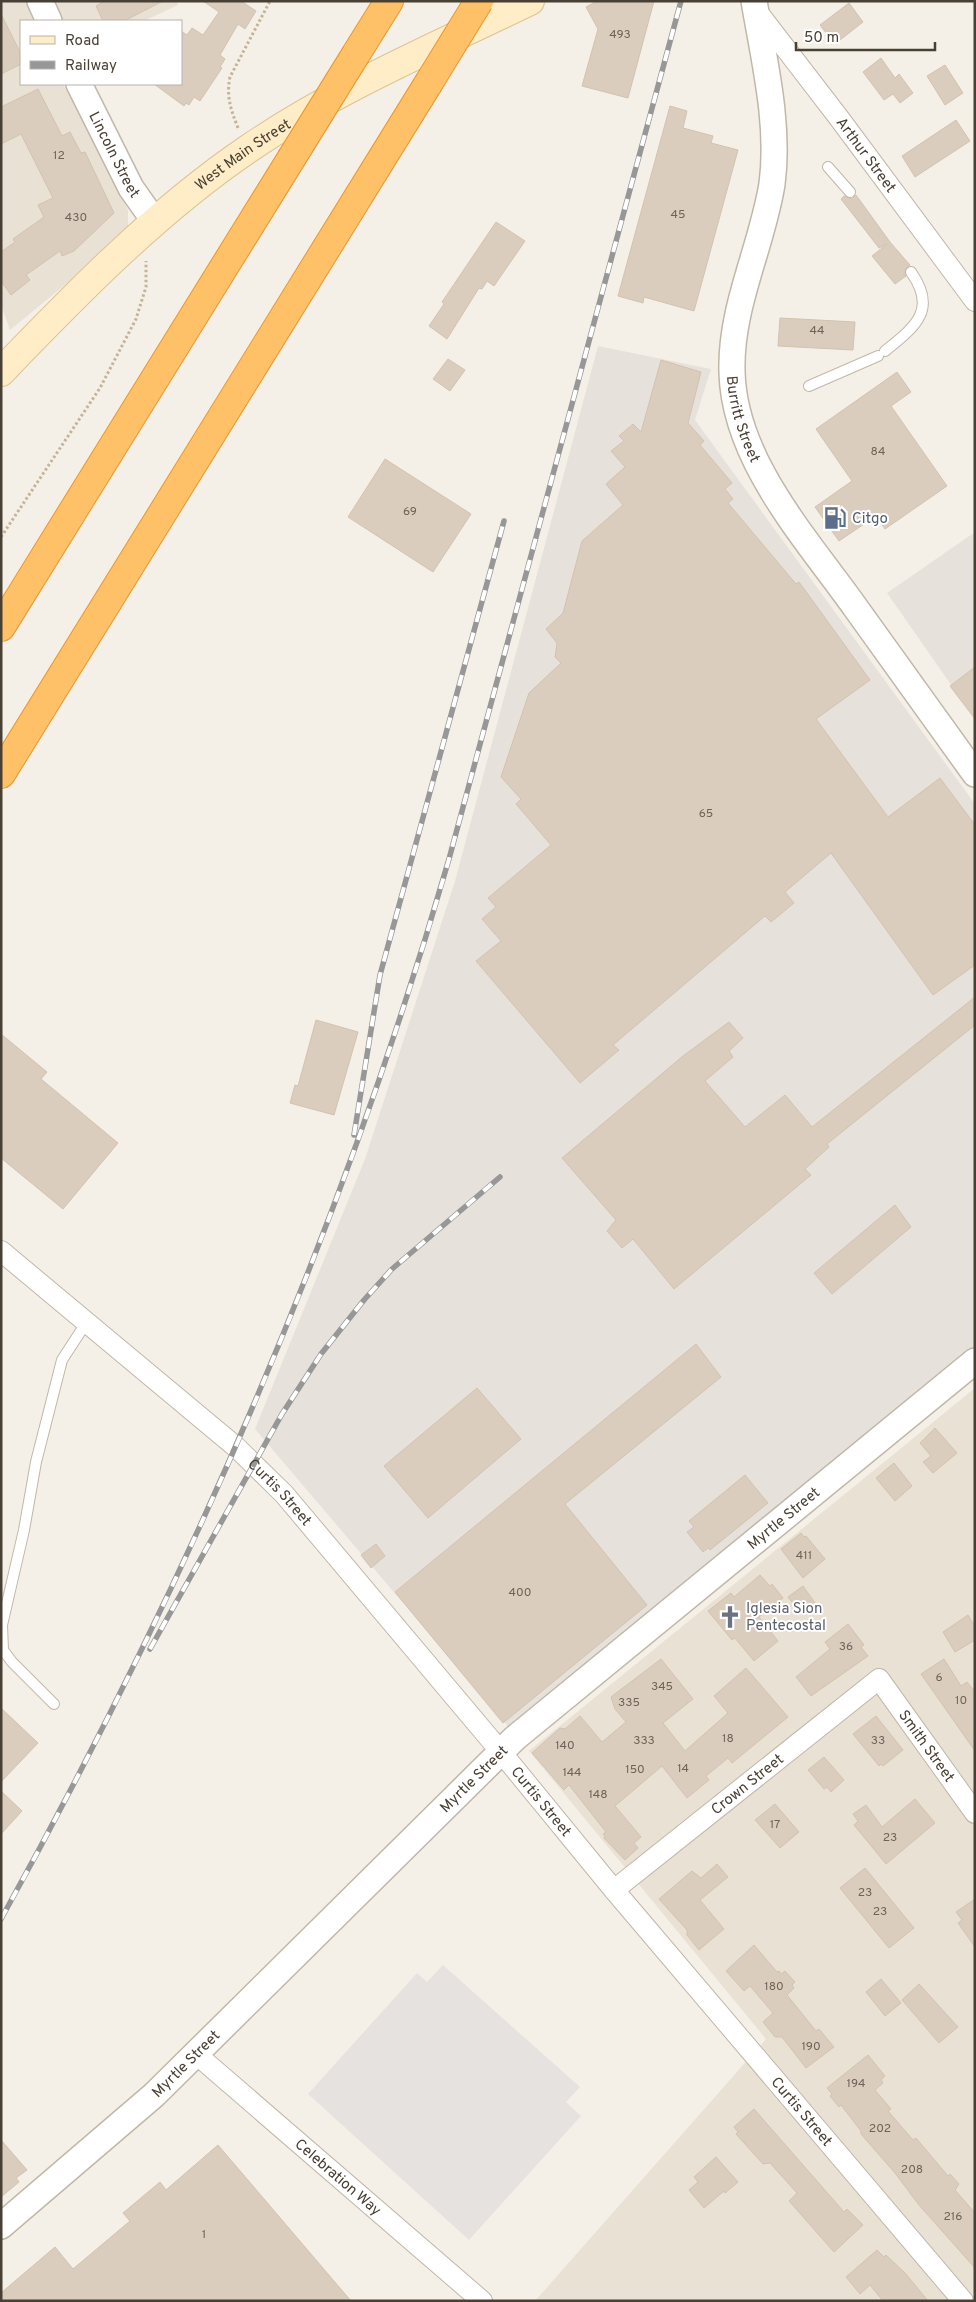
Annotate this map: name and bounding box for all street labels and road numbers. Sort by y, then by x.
street label: Lincoln Street [83,109,143,202]
street label: Arthur Street [831,114,899,197]
street label: West Main Street [192,116,295,196]
street label: Burritt Street [721,375,763,466]
street label: Curtis Street [243,1455,315,1531]
street label: Myrtle Street [744,1484,824,1555]
street label: Smith Street [893,1707,958,1787]
street label: Myrtle Street [437,1742,513,1818]
street label: Crown Street [708,1751,788,1820]
street label: Curtis Street [506,1763,575,1841]
street label: Myrtle Street [149,2027,225,2103]
street label: Curtis Street [766,2074,836,2151]
street label: Celebration Way [290,2135,385,2221]

